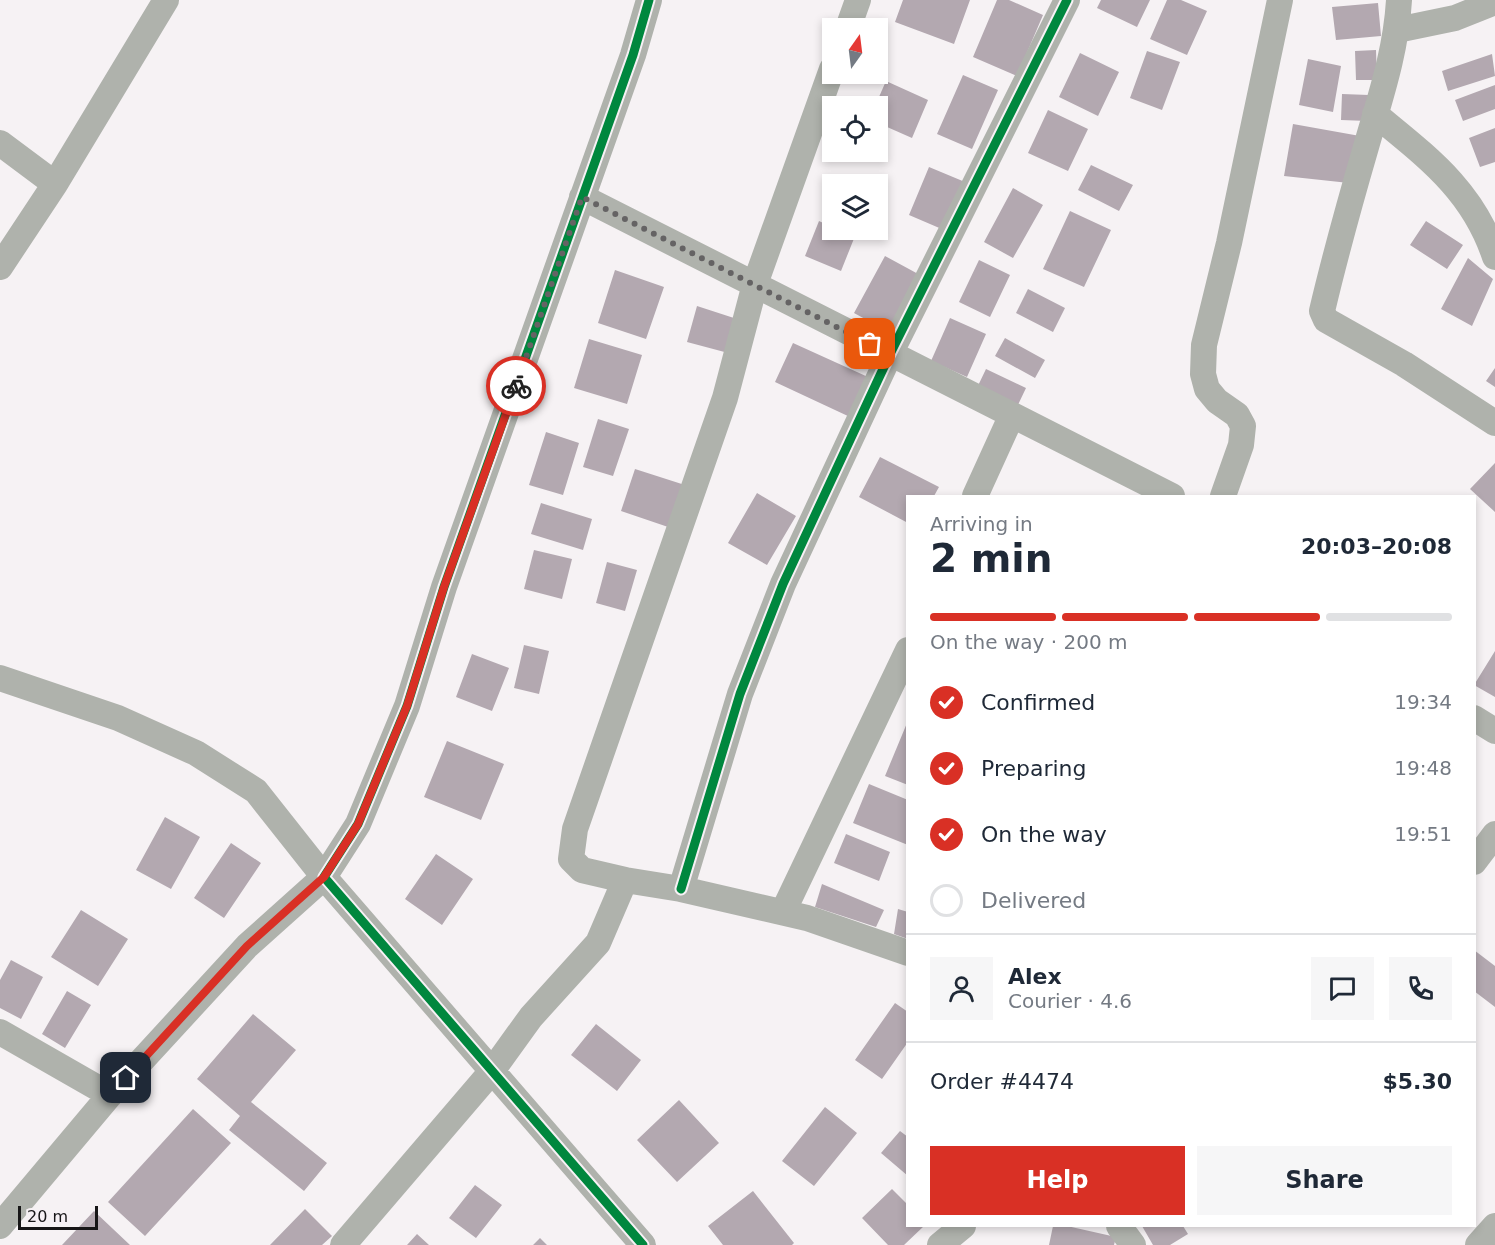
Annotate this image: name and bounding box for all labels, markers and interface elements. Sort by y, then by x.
north arrow [822,18,888,84]
map controls [822,18,888,240]
button: locate [822,96,888,162]
button: layers [822,174,888,240]
pin [844,318,895,369]
icon: bag [853,327,886,360]
courier [486,356,546,416]
icon: bike [500,370,533,403]
text: Arriving in [930,512,1033,536]
text: 20:03–20:08 [1301,534,1452,559]
text: 2 min [930,536,1052,581]
text: On the way · 200 m [930,630,1128,654]
icon: check [930,686,963,719]
text: Confirmed [981,690,1095,715]
text: 19:34 [1394,690,1452,714]
icon: check [930,752,963,785]
text: Preparing [981,756,1087,781]
text: 19:48 [1394,756,1452,780]
icon: check [930,818,963,851]
text: On the way [981,822,1107,847]
text: 19:51 [1394,822,1452,846]
text: Delivered [981,888,1086,913]
button: person [930,957,993,1020]
button: chat [1311,957,1374,1020]
button: phone [1389,957,1452,1020]
text: Alex [1008,964,1062,989]
text: Courier · 4.6 [1008,989,1132,1013]
pin [100,1052,151,1103]
icon: home [109,1061,142,1094]
text: Order #4474 [930,1069,1074,1094]
text: $5.30 [1382,1069,1452,1094]
button: Help [930,1146,1185,1215]
button: Share [1197,1146,1452,1215]
scale bar [18,1203,98,1230]
text: 20 m [27,1207,68,1226]

